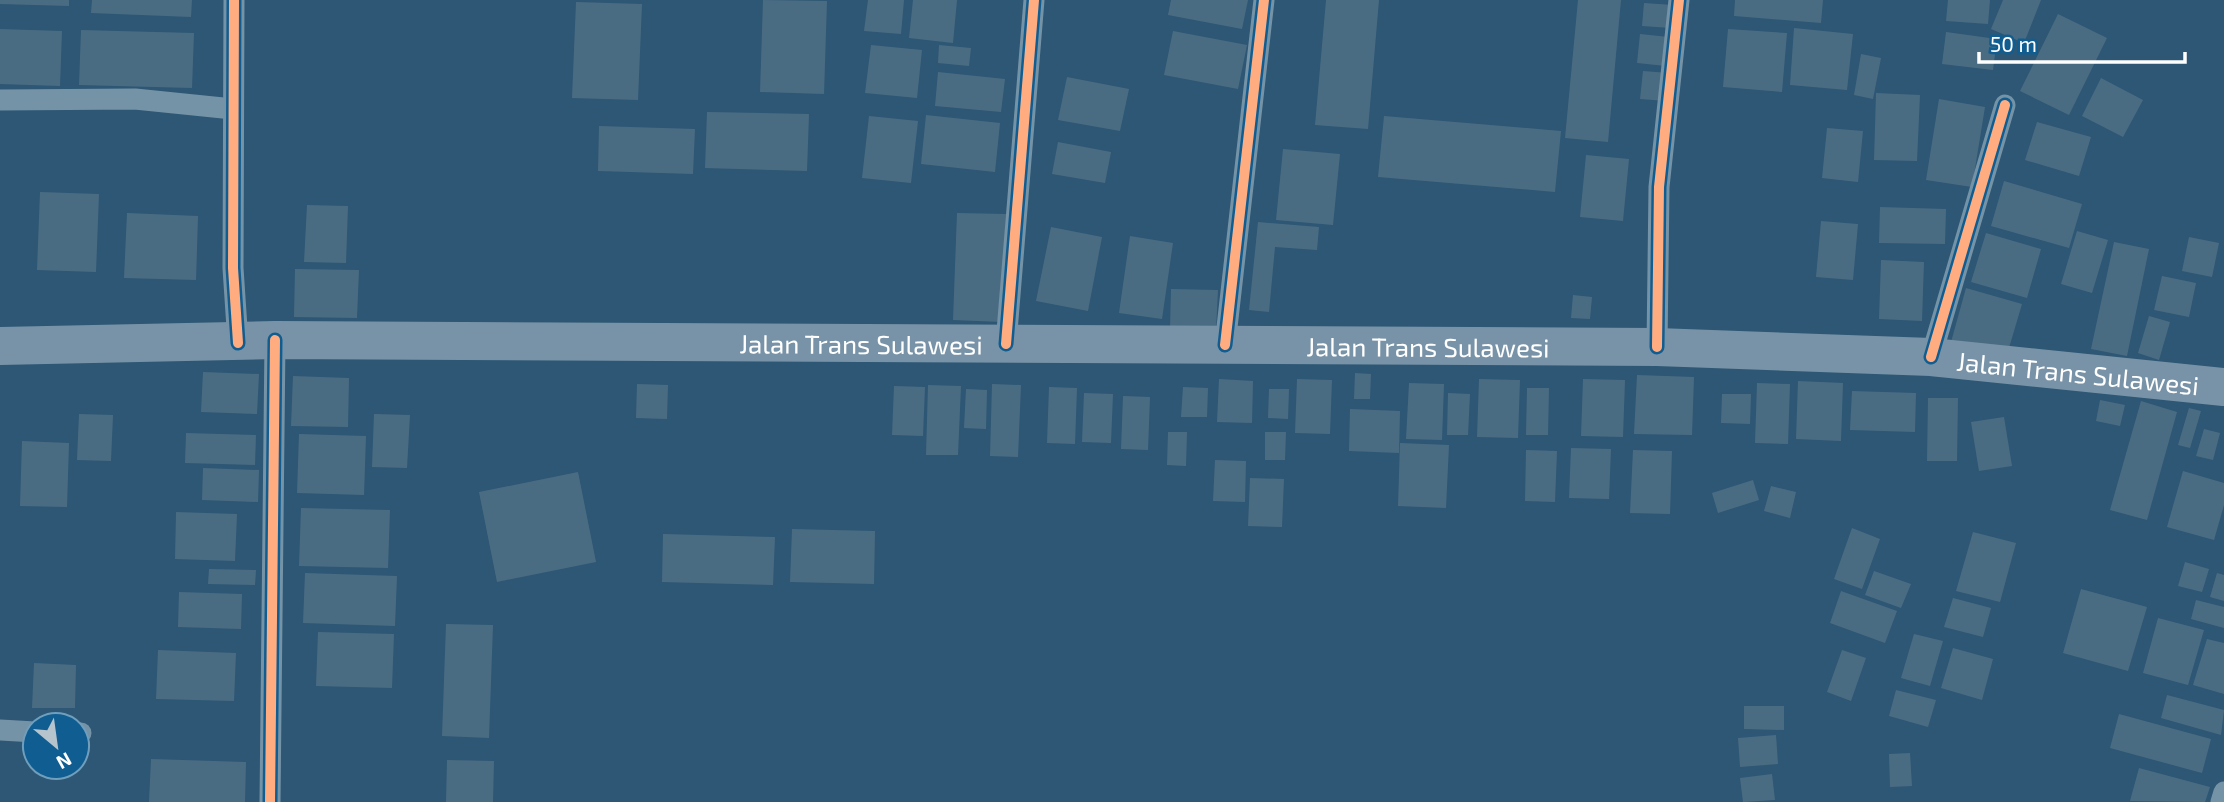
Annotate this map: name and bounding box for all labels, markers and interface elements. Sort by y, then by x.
scale bar [1979,21,2186,65]
text: 50 m [1990,31,2037,56]
street label: Jalan Trans Sulawesi [739,327,983,359]
street label: Jalan Trans Sulawesi [1306,330,1550,362]
street label: Jalan Trans Sulawesi [1955,344,2201,400]
north arrow [21,711,91,781]
text: N [53,748,76,775]

